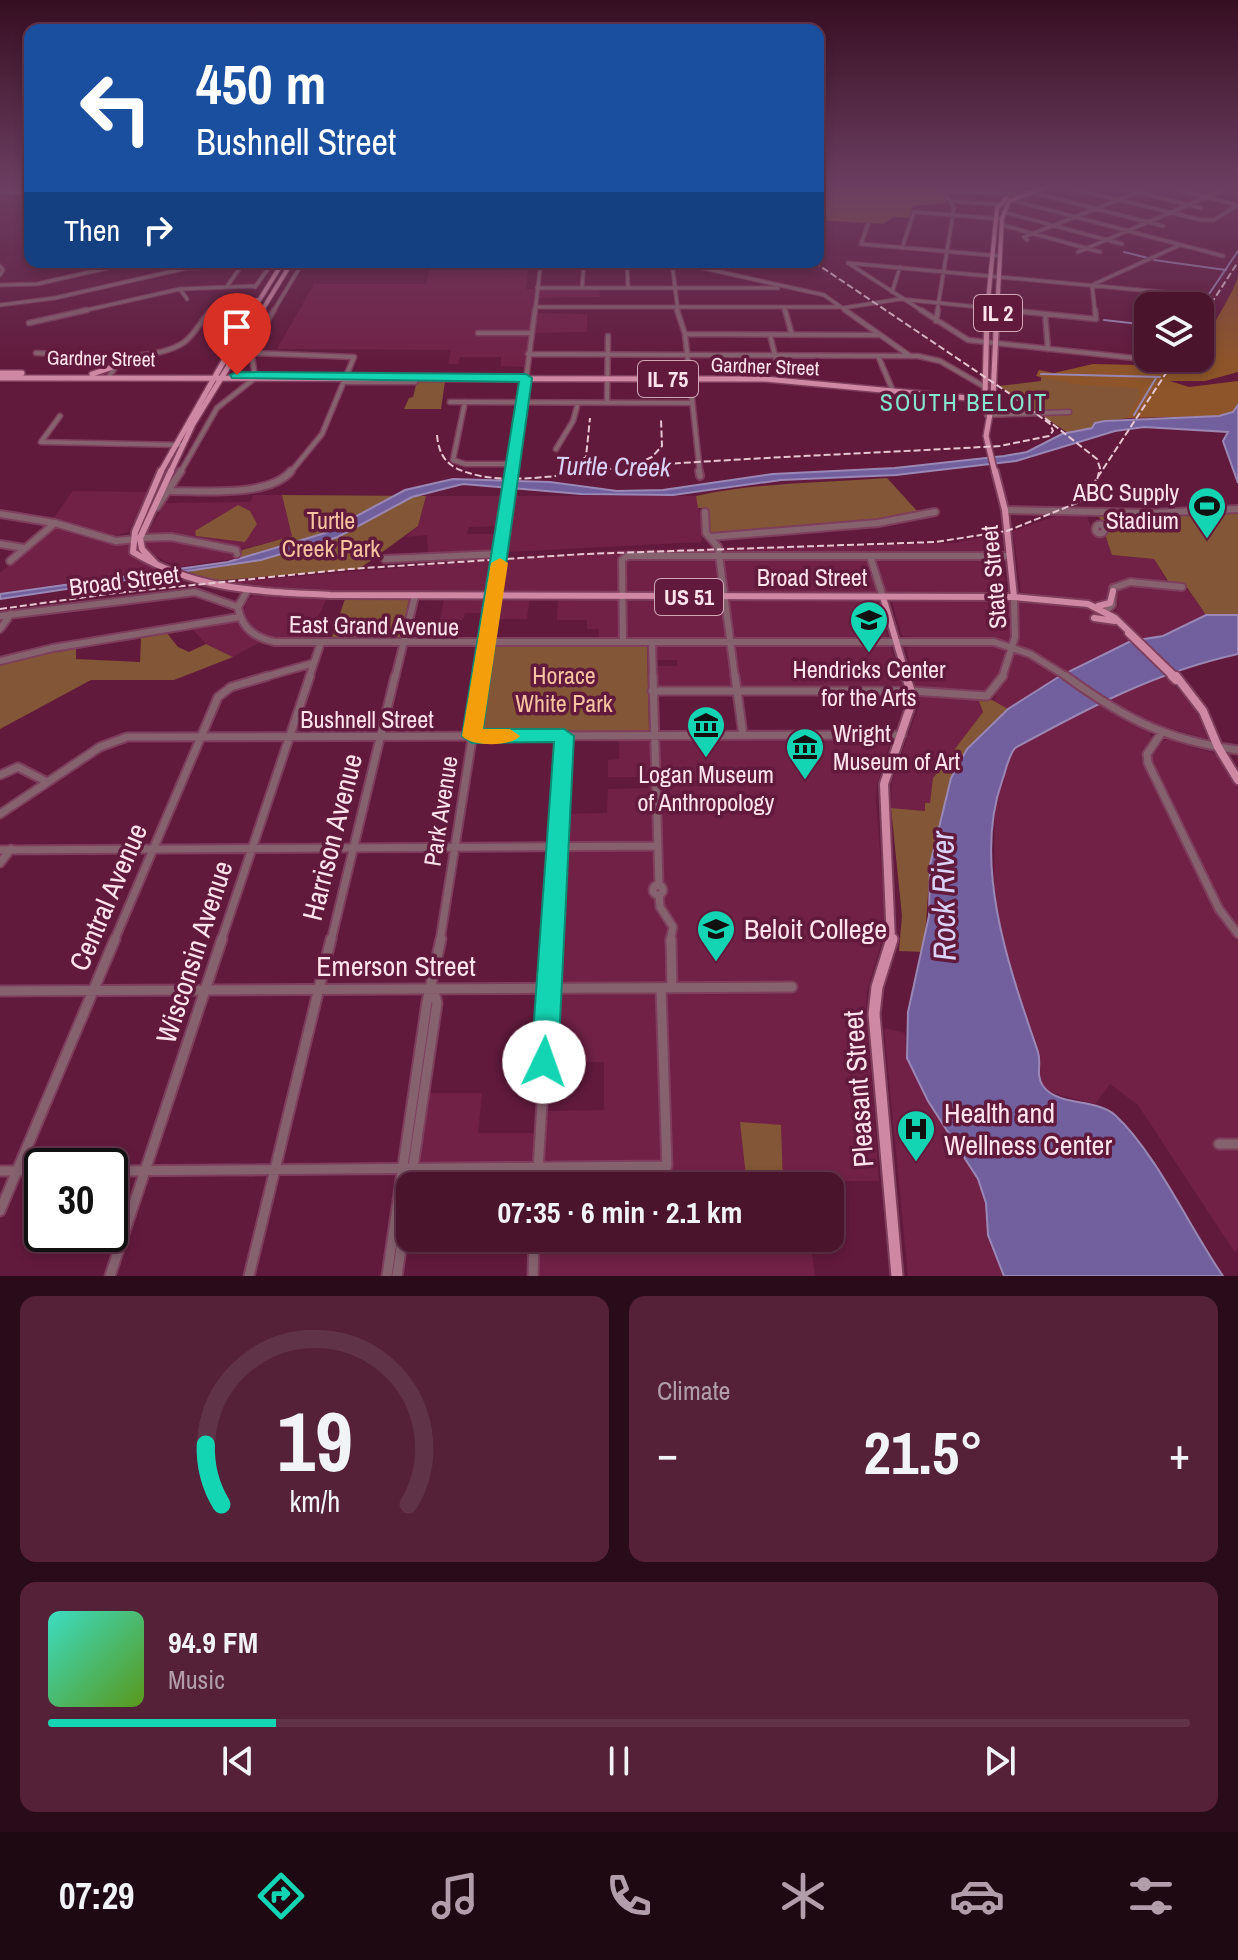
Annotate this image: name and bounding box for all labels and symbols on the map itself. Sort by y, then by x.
pin [203,293,271,375]
road number: IL 2 [974,295,1022,331]
street label: Gardner Street [47,344,156,372]
street label: Gardner Street [710,351,820,381]
road number: IL 75 [638,361,698,397]
district label: SOUTH BELOIT [880,386,1048,418]
water label: Turtle Creek [555,447,672,485]
place label: ABC Supply Stadium [1072,476,1179,536]
sports icon: ABC Supply Stadium [1186,485,1228,540]
park label: Turtle Creek Park [282,504,380,564]
street label: State Street [972,523,1013,630]
street label: Broad Street [67,557,181,603]
street label: Broad Street [757,561,868,593]
road number: US 51 [655,579,723,615]
school or university icon: Hendricks Center for the Arts [848,599,890,654]
street label: East Grand Avenue [289,608,459,642]
place label: Hendricks Center for the Arts [792,653,946,713]
park label: Horace White Park [515,659,613,719]
street label: Bushnell Street [300,703,434,735]
museum icon: Logan Museum of Anthropology [685,704,727,759]
place label: Wright Museum of Art [833,717,960,777]
museum icon: Wright Museum of Art [784,726,826,781]
street label: Harrison Avenue [293,750,371,924]
street label: Park Avenue [415,754,465,868]
place label: Logan Museum of Anthropology [638,758,775,818]
street label: Central Avenue [60,817,156,977]
water label: Rock River [920,829,966,961]
street label: Wisconsin Avenue [147,856,241,1048]
school or university icon: Beloit College [695,908,737,963]
place label: Beloit College [744,910,887,948]
street label: Emerson Street [316,947,476,985]
street label: Pleasant Street [834,1009,882,1169]
position arrow [502,1020,586,1104]
place label: Health and Wellness Center [944,1094,1112,1164]
hospital icon: Health and Wellness Center [895,1108,937,1163]
speed limit sign: 30 [24,1148,128,1252]

